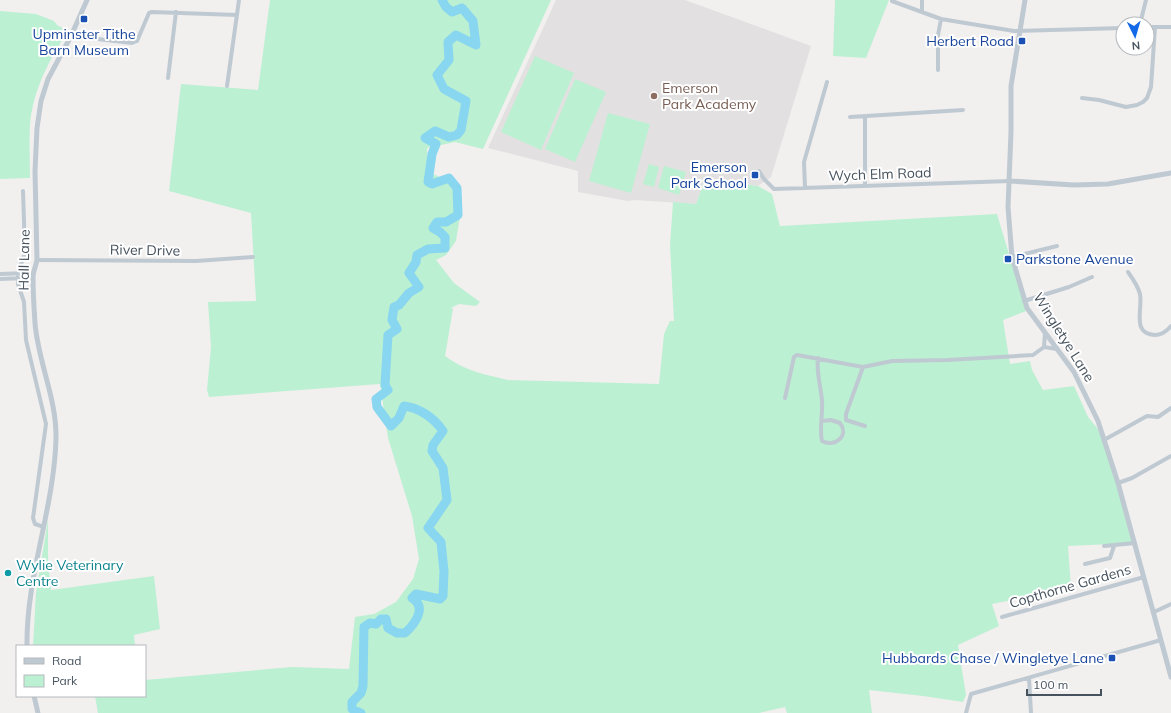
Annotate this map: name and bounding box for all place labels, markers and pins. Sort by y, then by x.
marker: Upminster Tithe Barn Museum [79,14,89,24]
place label: Upminster Tithe Barn Museum [32,25,136,59]
place label: Herbert Road [926,32,1014,50]
marker: Herbert Road [1017,36,1027,46]
place label: Emerson Park Academy [662,79,757,113]
marker: Emerson Park Academy [649,91,659,101]
place label: Emerson Park School [671,158,747,192]
marker: Emerson Park School [750,170,760,180]
place label: Parkstone Avenue [1016,250,1133,268]
marker: Parkstone Avenue [1003,254,1013,264]
place label: Wylie Veterinary Centre [16,556,124,590]
marker: Wylie Veterinary Centre [3,568,13,578]
place label: Hubbards Chase / Wingletye Lane [882,649,1104,667]
marker: Hubbards Chase / Wingletye Lane [1107,653,1117,663]

